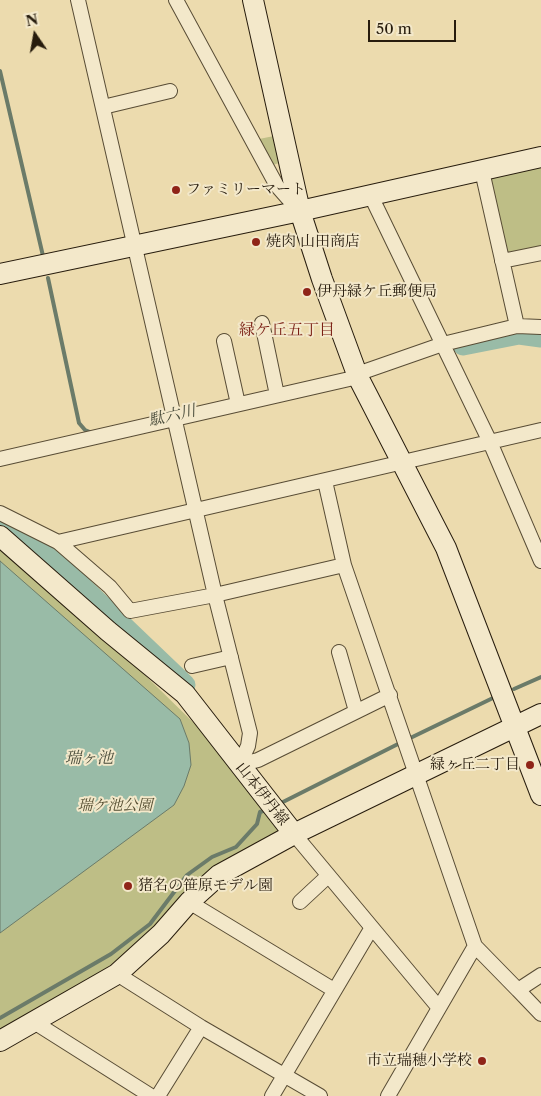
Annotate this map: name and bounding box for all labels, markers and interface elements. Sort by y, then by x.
north arrow [10,10,60,60]
text: N [24,10,40,30]
scale bar [371,10,458,42]
text: 50 m [376,19,412,38]
place label: ファミリーマート [186,181,306,199]
marker: ファミリーマート [170,184,182,196]
place label: 焼肉 山田商店 [266,233,360,251]
marker: 焼肉 山田商店 [250,236,262,248]
place label: 伊丹緑ケ丘郵便局 [317,283,437,301]
marker: 伊丹緑ケ丘郵便局 [301,286,313,298]
district label: 緑ケ丘五丁目 [239,320,335,340]
water label: 駄六川 [146,401,198,431]
water label: 瑞ヶ池 [65,748,113,768]
place label: 緑ヶ丘二丁目 [430,756,520,774]
street label: 山本伊丹線 [232,759,292,829]
marker: 緑ヶ丘二丁目 [524,759,536,771]
park label: 瑞ケ池公園 [78,797,152,815]
place label: 猪名の笹原モデル園 [138,877,273,895]
marker: 猪名の笹原モデル園 [122,880,134,892]
place label: 市立瑞穂小学校 [367,1052,472,1070]
marker: 市立瑞穂小学校 [476,1055,488,1067]

